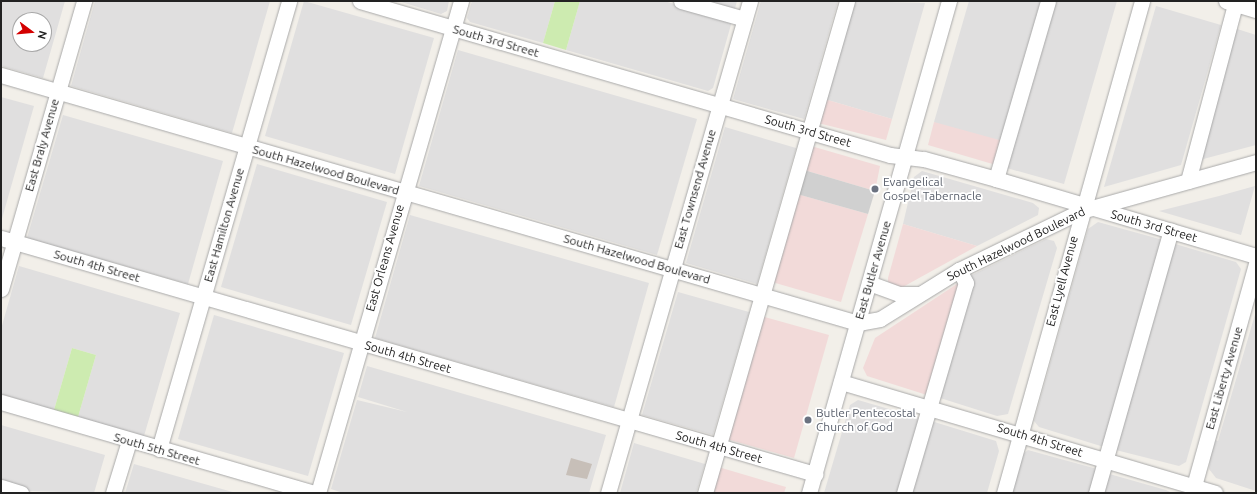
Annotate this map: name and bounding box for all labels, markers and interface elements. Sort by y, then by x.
north arrow [12,12,52,52]
street label: South 3rd Street [451,22,541,60]
text: N [36,29,49,41]
street label: East Braly Avenue [22,97,62,193]
street label: South 3rd Street [763,112,853,150]
street label: East Townsend Avenue [671,128,719,250]
street label: South Hazelwood Boulevard [251,142,401,198]
street label: East Hamilton Avenue [201,166,247,284]
place label: Evangelical Gospel Tabernacle [883,175,982,203]
marker: Evangelical Gospel Tabernacle [870,184,880,194]
street label: East Orleans Avenue [363,203,407,313]
street label: South Hazelwood Boulevard [944,204,1088,284]
street label: South 3rd Street [1109,207,1199,245]
street label: East Butler Avenue [852,219,894,321]
street label: South Hazelwood Boulevard [562,231,712,287]
street label: East Lyell Avenue [1043,234,1081,328]
street label: South 4th Street [52,247,142,285]
street label: East Liberty Avenue [1202,325,1246,431]
street label: South 4th Street [363,338,453,376]
place label: Butler Pentecostal Church of God [816,406,916,434]
marker: Butler Pentecostal Church of God [803,415,813,425]
street label: South 4th Street [995,420,1085,460]
street label: South 4th Street [674,428,764,466]
street label: South 5th Street [112,430,202,468]

